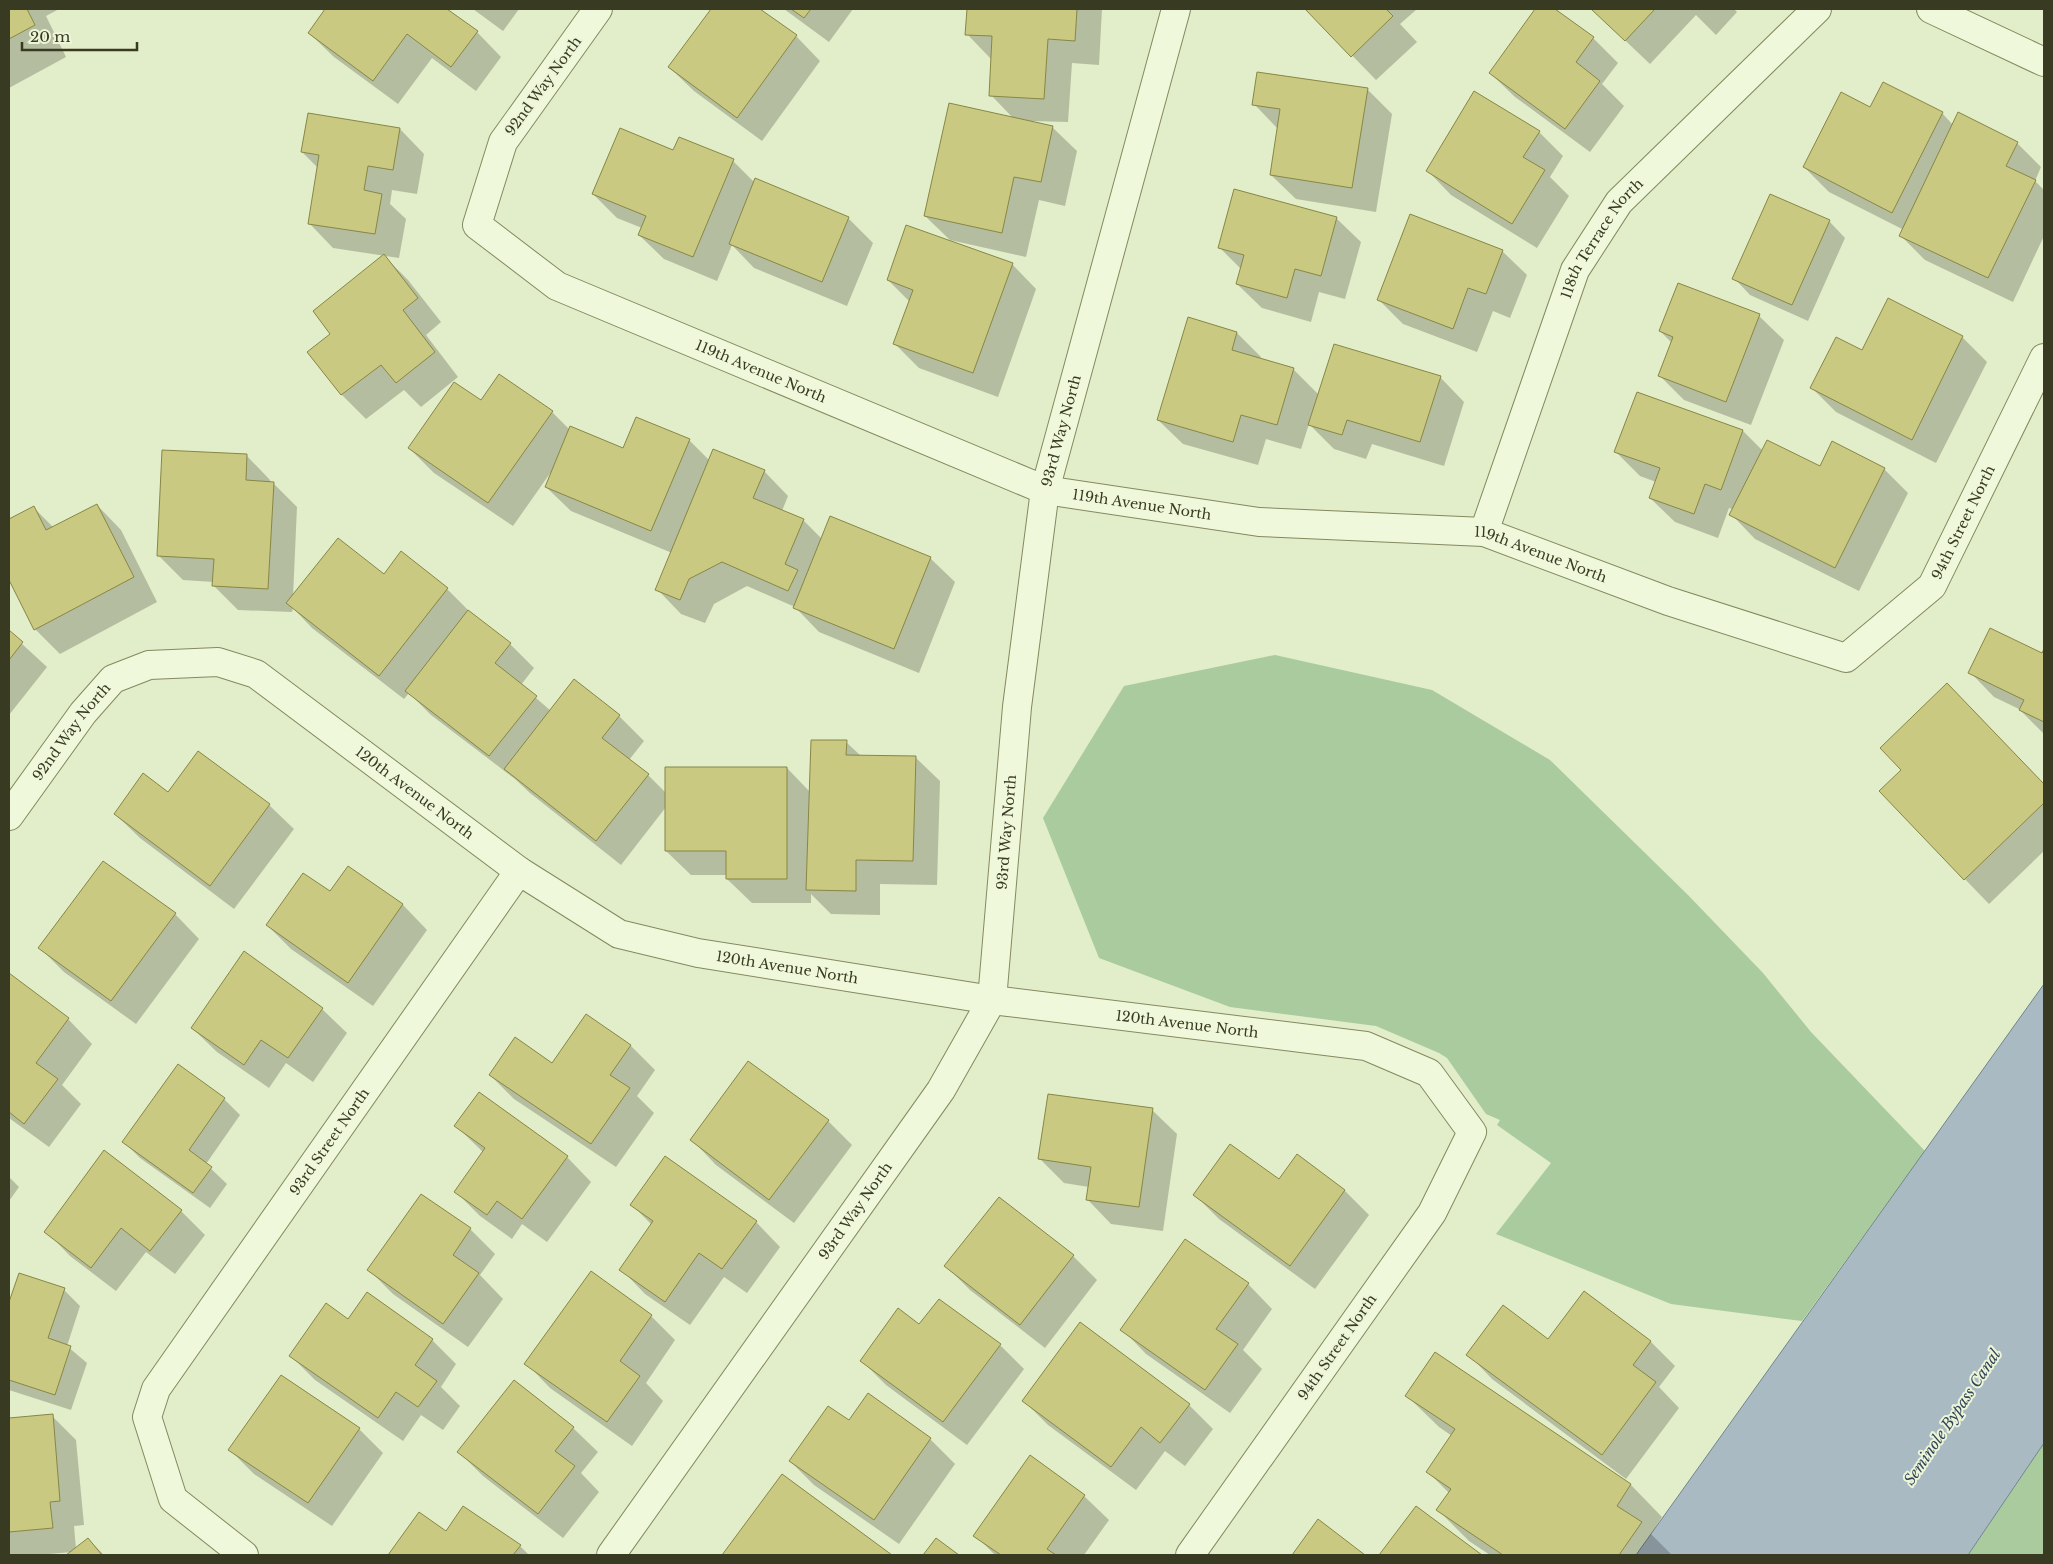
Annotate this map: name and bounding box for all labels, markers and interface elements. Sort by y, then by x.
scale bar [22,20,138,52]
text: 20 m [30,27,70,46]
street label: 92nd Way North [501,33,585,139]
street label: 118th Terrace North [1557,174,1647,301]
street label: 119th Avenue North [693,336,829,407]
street label: 93rd Way North [1037,372,1085,489]
street label: 94th Street North [1928,462,1999,583]
street label: 119th Avenue North [1071,485,1213,524]
street label: 119th Avenue North [1474,523,1610,586]
street label: 92nd Way North [28,679,115,784]
street label: 120th Avenue North [352,743,478,843]
street label: 93rd Way North [992,774,1020,890]
street label: 120th Avenue North [715,947,860,988]
street label: 120th Avenue North [1115,1006,1260,1042]
street label: 93rd Street North [286,1084,373,1199]
street label: 93rd Way North [815,1158,896,1263]
street label: 94th Street North [1294,1290,1380,1403]
water label: Seminole Bypass Canal [1899,1345,2005,1489]

